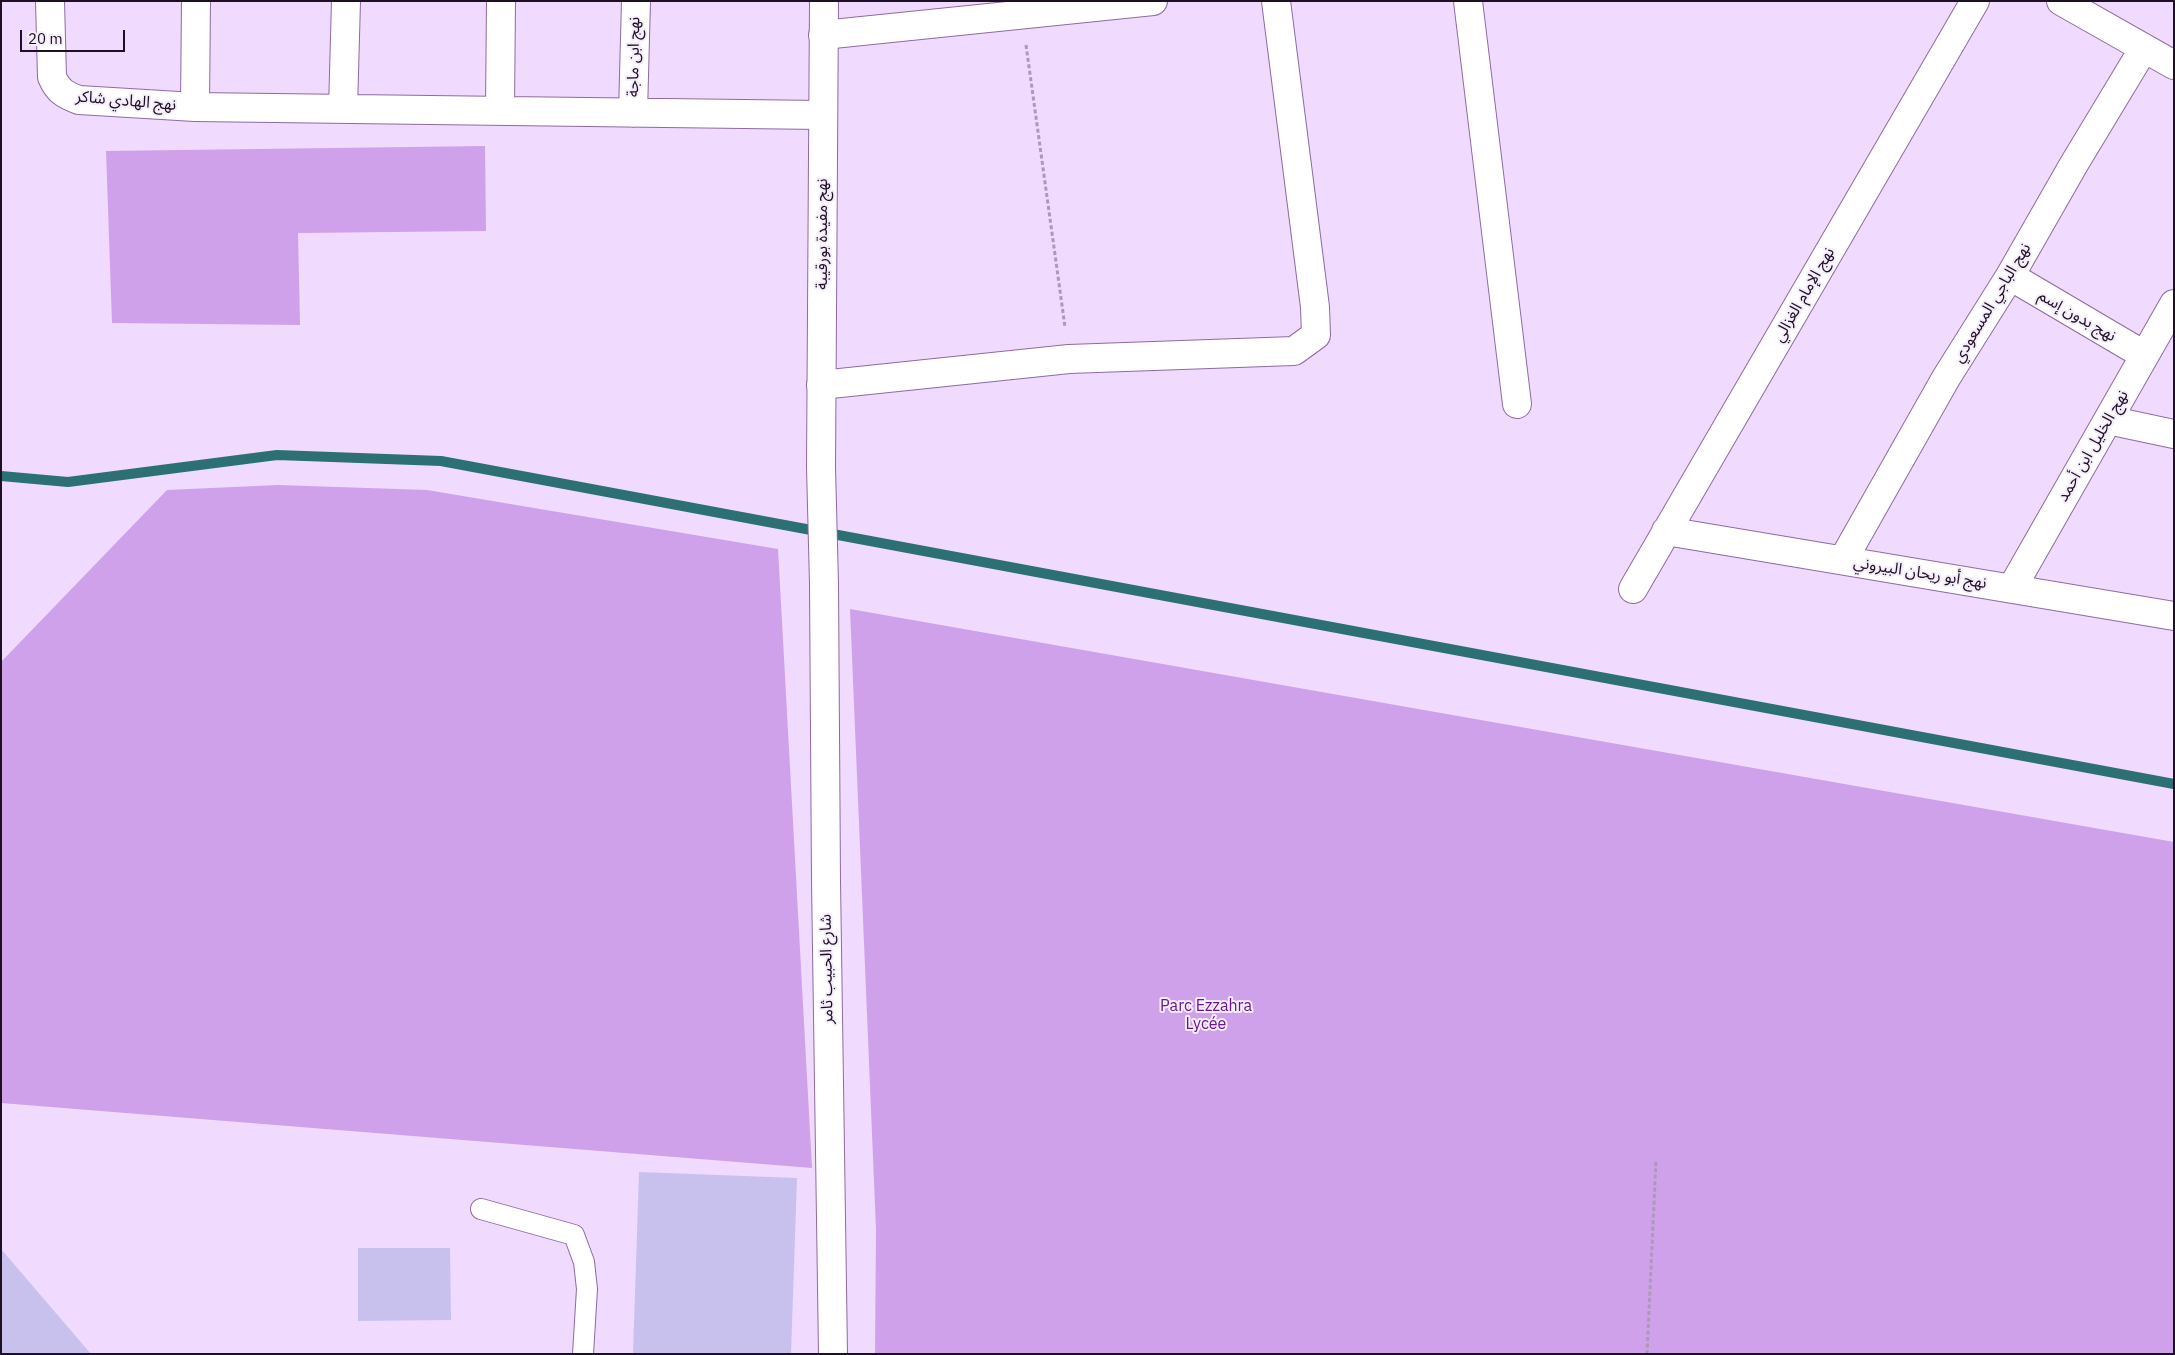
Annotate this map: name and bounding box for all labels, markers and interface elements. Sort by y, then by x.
street label: نهج ابن ماجة [624,17,644,97]
scale bar [22,20,128,52]
text: 20 m [28,29,63,48]
street label: نهج الهادي شاكر [75,87,177,115]
street label: نهج مفيدة بورقيبة [812,178,832,290]
street label: نهج الباجي المسعودي [1949,240,2035,366]
street label: نهج الإمام الغزالي [1769,244,1839,346]
street label: نهج بدون إسم [2035,286,2119,346]
street label: نهج الخليل ابن أحمد [2053,387,2133,505]
street label: نهج أبو ريحان البيروني [1852,553,1988,593]
street label: شارع الحبيب ثامر [816,914,838,1024]
park label: Parc Ezzahra Lycée [1160,996,1252,1034]

